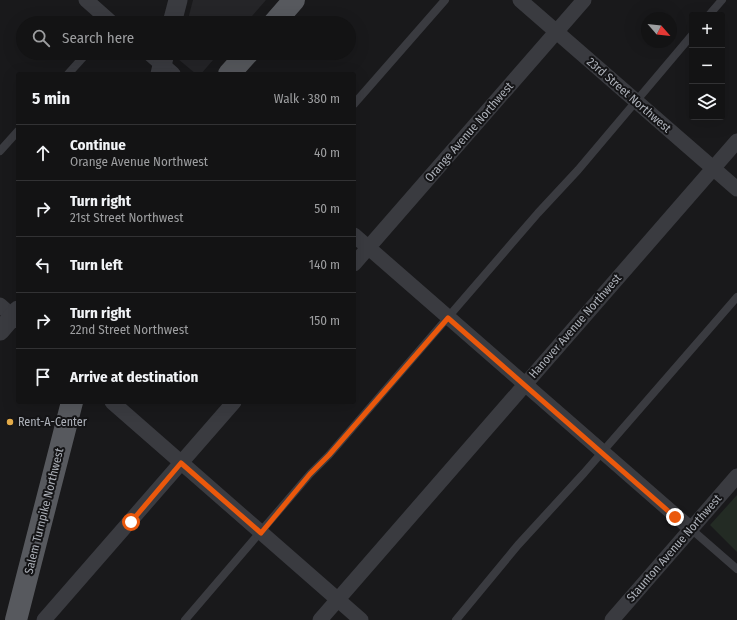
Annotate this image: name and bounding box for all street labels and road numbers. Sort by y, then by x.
street label: 23rd Street Northwest [584,55,674,135]
street label: Orange Avenue Northwest [422,79,516,185]
street label: Hanover Avenue Northwest [526,271,624,381]
street label: Salem Turnpike Northwest [22,447,66,575]
street label: Staunton Avenue Northwest [624,492,724,604]

